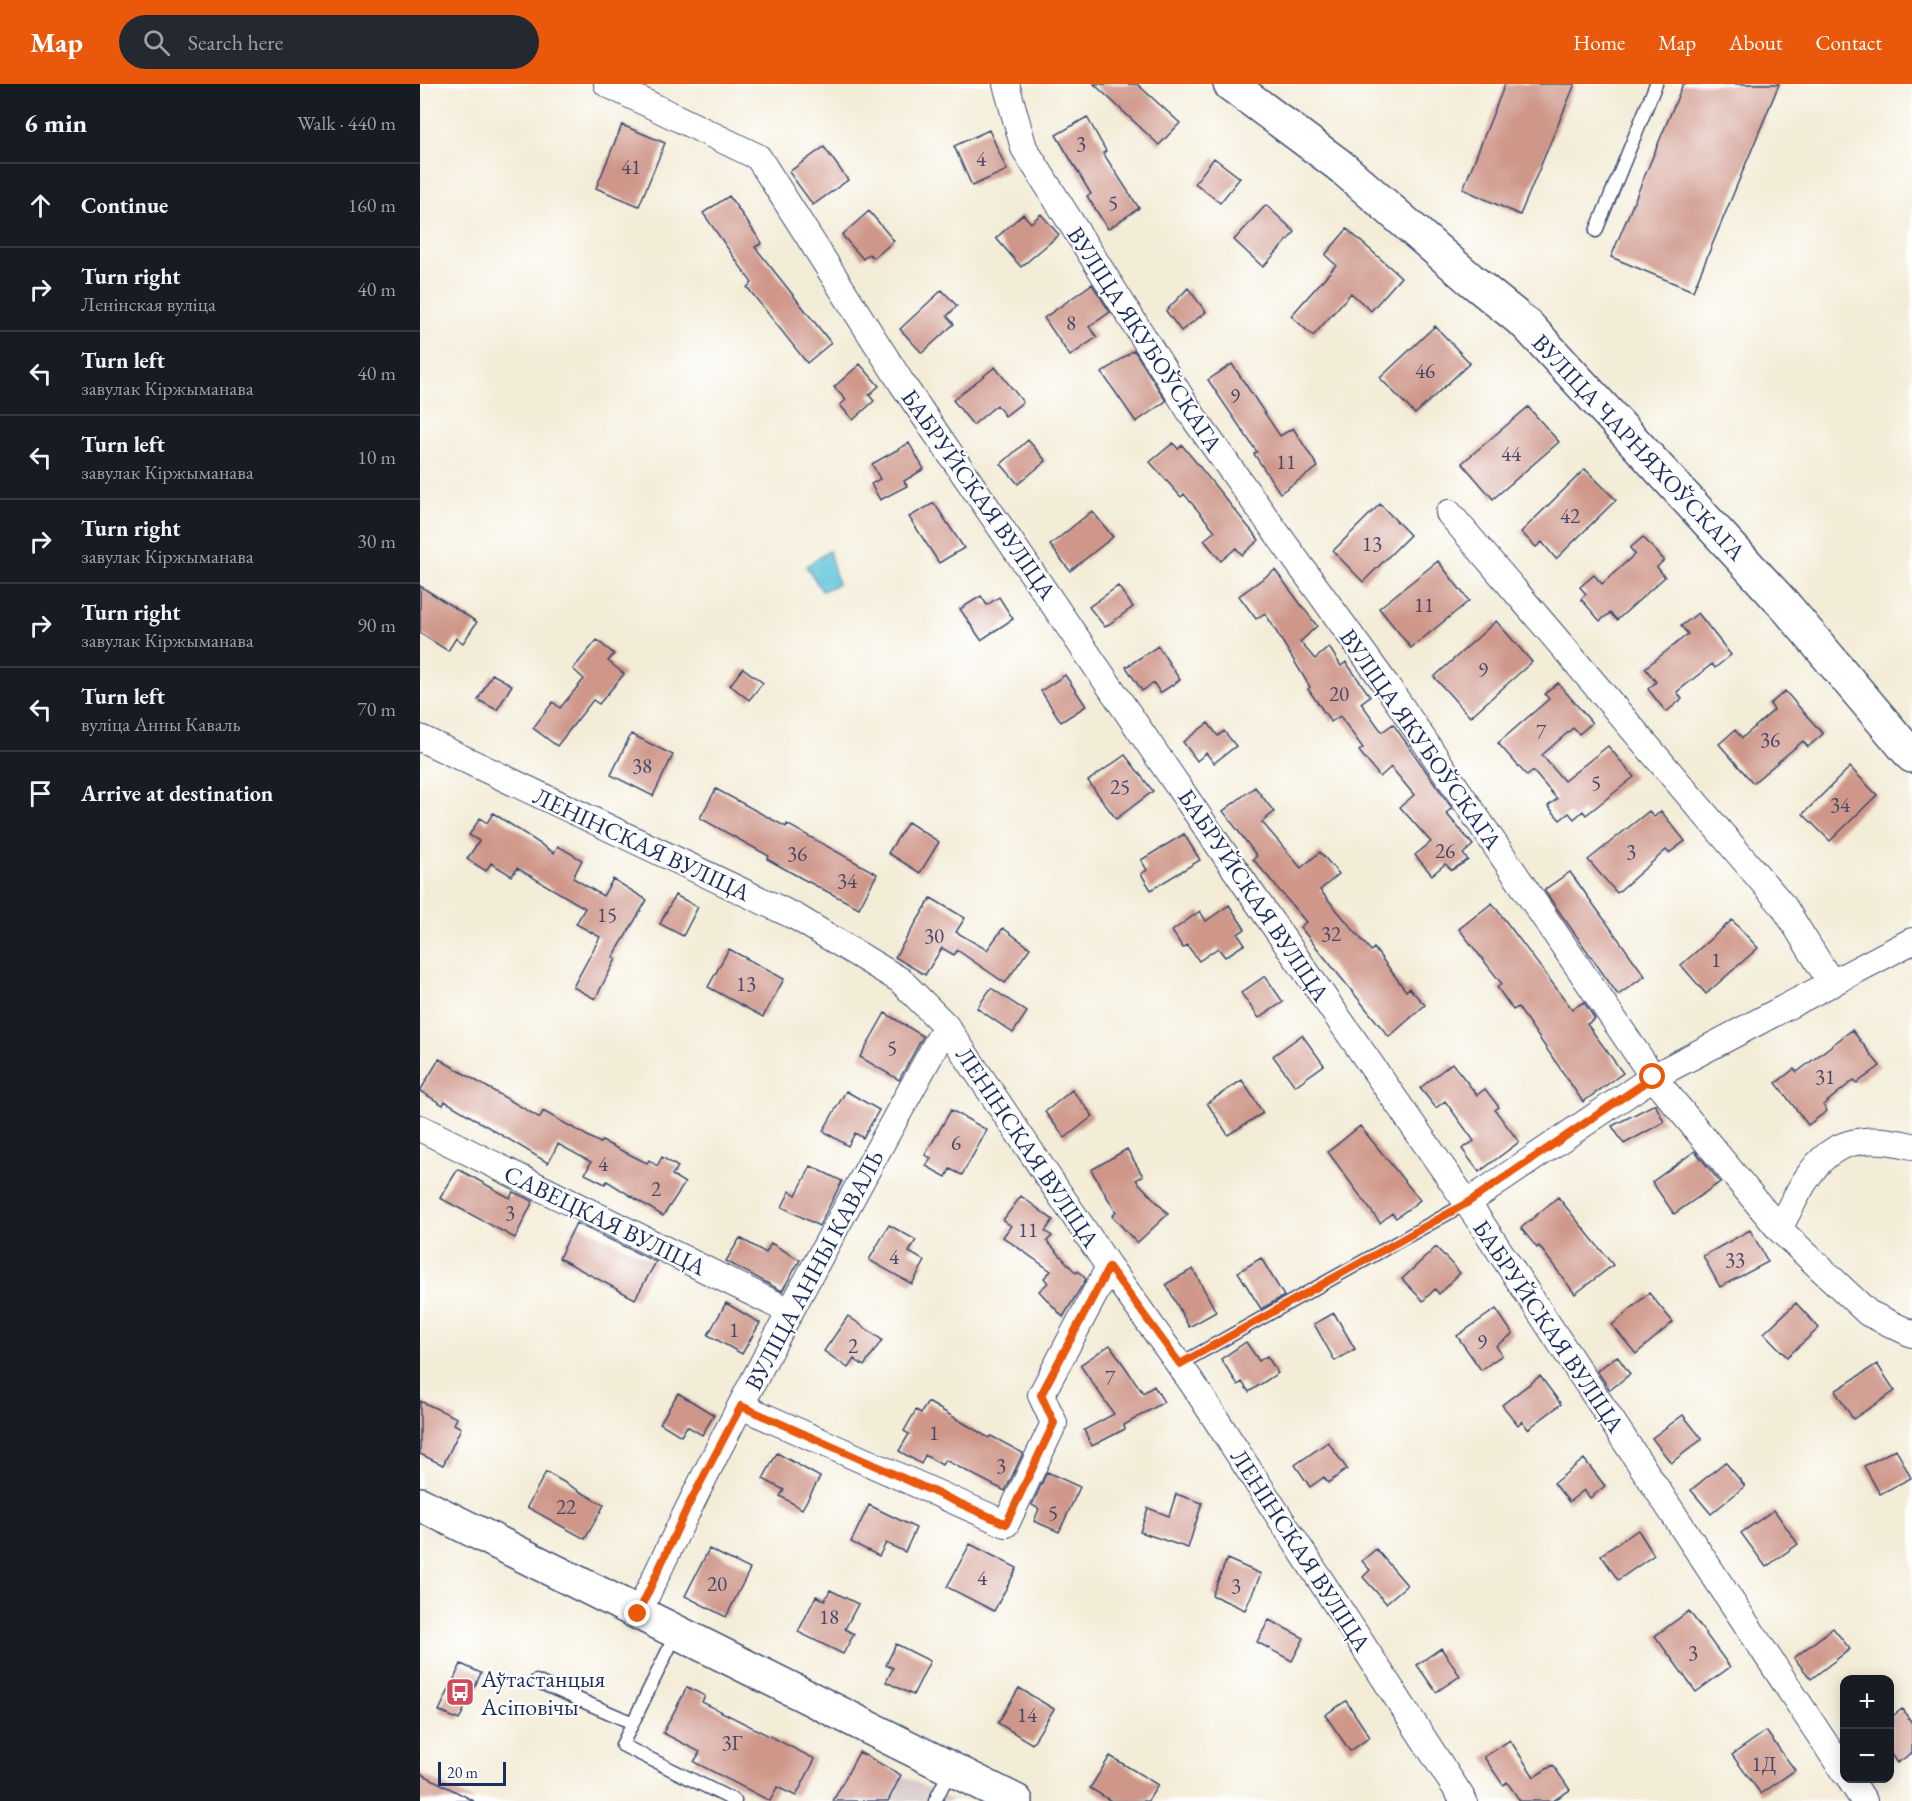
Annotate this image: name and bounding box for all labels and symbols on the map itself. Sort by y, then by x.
house number: 3 [1076,130,1086,157]
house number: 4 [976,145,987,172]
house number: 41 [621,153,641,180]
house number: 5 [1108,189,1118,216]
street label: ВУЛІЦА ЯКУБОЎСКАГА [1060,220,1230,458]
house number: 8 [1066,309,1076,336]
street label: ВУЛІЦА ЧАРНЯХОЎСКАГА [1526,327,1753,567]
house number: 46 [1415,357,1435,384]
house number: 9 [1230,382,1240,409]
street label: БАБРУЙСКАЯ ВУЛІЦА [895,383,1064,606]
house number: 44 [1501,440,1522,467]
house number: 11 [1276,448,1296,475]
house number: 42 [1560,502,1580,529]
house number: 13 [1362,530,1382,557]
house number: 11 [1414,591,1434,618]
street label: ВУЛІЦА ЯКУБОЎСКАГА [1333,622,1509,856]
house number: 9 [1478,656,1488,683]
house number: 20 [1329,680,1349,707]
house number: 7 [1536,718,1547,745]
house number: 36 [1760,726,1780,753]
house number: 38 [632,752,652,779]
house number: 5 [1591,769,1601,796]
house number: 25 [1110,773,1130,800]
street label: ЛЕНІНСКАЯ ВУЛІЦА [529,780,756,908]
street label: БАБРУЙСКАЯ ВУЛІЦА [1171,783,1337,1008]
house number: 34 [1830,791,1851,818]
house number: 26 [1435,837,1455,864]
house number: 3 [1626,838,1636,865]
house number: 36 [787,840,807,867]
house number: 34 [837,867,858,894]
house number: 15 [597,901,617,928]
house number: 32 [1321,920,1341,947]
house number: 30 [924,922,944,949]
house number: 1 [1711,946,1721,973]
house number: 13 [736,970,756,997]
house number: 5 [887,1034,897,1061]
street label: ЛЕНІНСКАЯ ВУЛІЦА [949,1041,1107,1254]
route start [1639,1063,1665,1089]
house number: 31 [1815,1063,1835,1090]
house number: 6 [951,1129,961,1156]
street label: ВУЛІЦА АННЫ КАВАЛЬ [737,1145,891,1395]
house number: 4 [598,1150,609,1177]
street label: САВЕЦКАЯ ВУЛІЦА [499,1158,712,1283]
house number: 2 [651,1175,661,1202]
house number: 3 [505,1199,515,1226]
street label: БАБРУЙСКАЯ ВУЛІЦА [1466,1214,1632,1439]
house number: 11 [1018,1216,1038,1243]
house number: 4 [889,1243,900,1270]
house number: 33 [1725,1246,1745,1273]
house number: 1 [729,1316,739,1343]
house number: 9 [1477,1328,1487,1355]
house number: 2 [848,1332,858,1359]
house number: 7 [1105,1364,1116,1391]
house number: 1 [929,1419,939,1446]
street label: ЛЕНІНСКАЯ ВУЛІЦА [1224,1443,1378,1658]
house number: 3 [996,1452,1006,1479]
house number: 22 [556,1493,576,1520]
house number: 5 [1048,1499,1058,1526]
house number: 4 [977,1564,988,1591]
house number: 20 [707,1570,727,1597]
house number: 3 [1231,1572,1241,1599]
route end [624,1600,650,1626]
house number: 18 [819,1603,839,1630]
house number: 3 [1688,1639,1698,1666]
place label: Аўтастанцыя Асіповічы [480,1663,606,1722]
bus stop icon: Аўтастанцыя Асіповічы [444,1676,476,1708]
house number: 14 [1017,1701,1038,1728]
house number: 3Г [722,1729,743,1756]
house number: 1Д [1752,1750,1776,1777]
scale bar [438,1759,506,1786]

